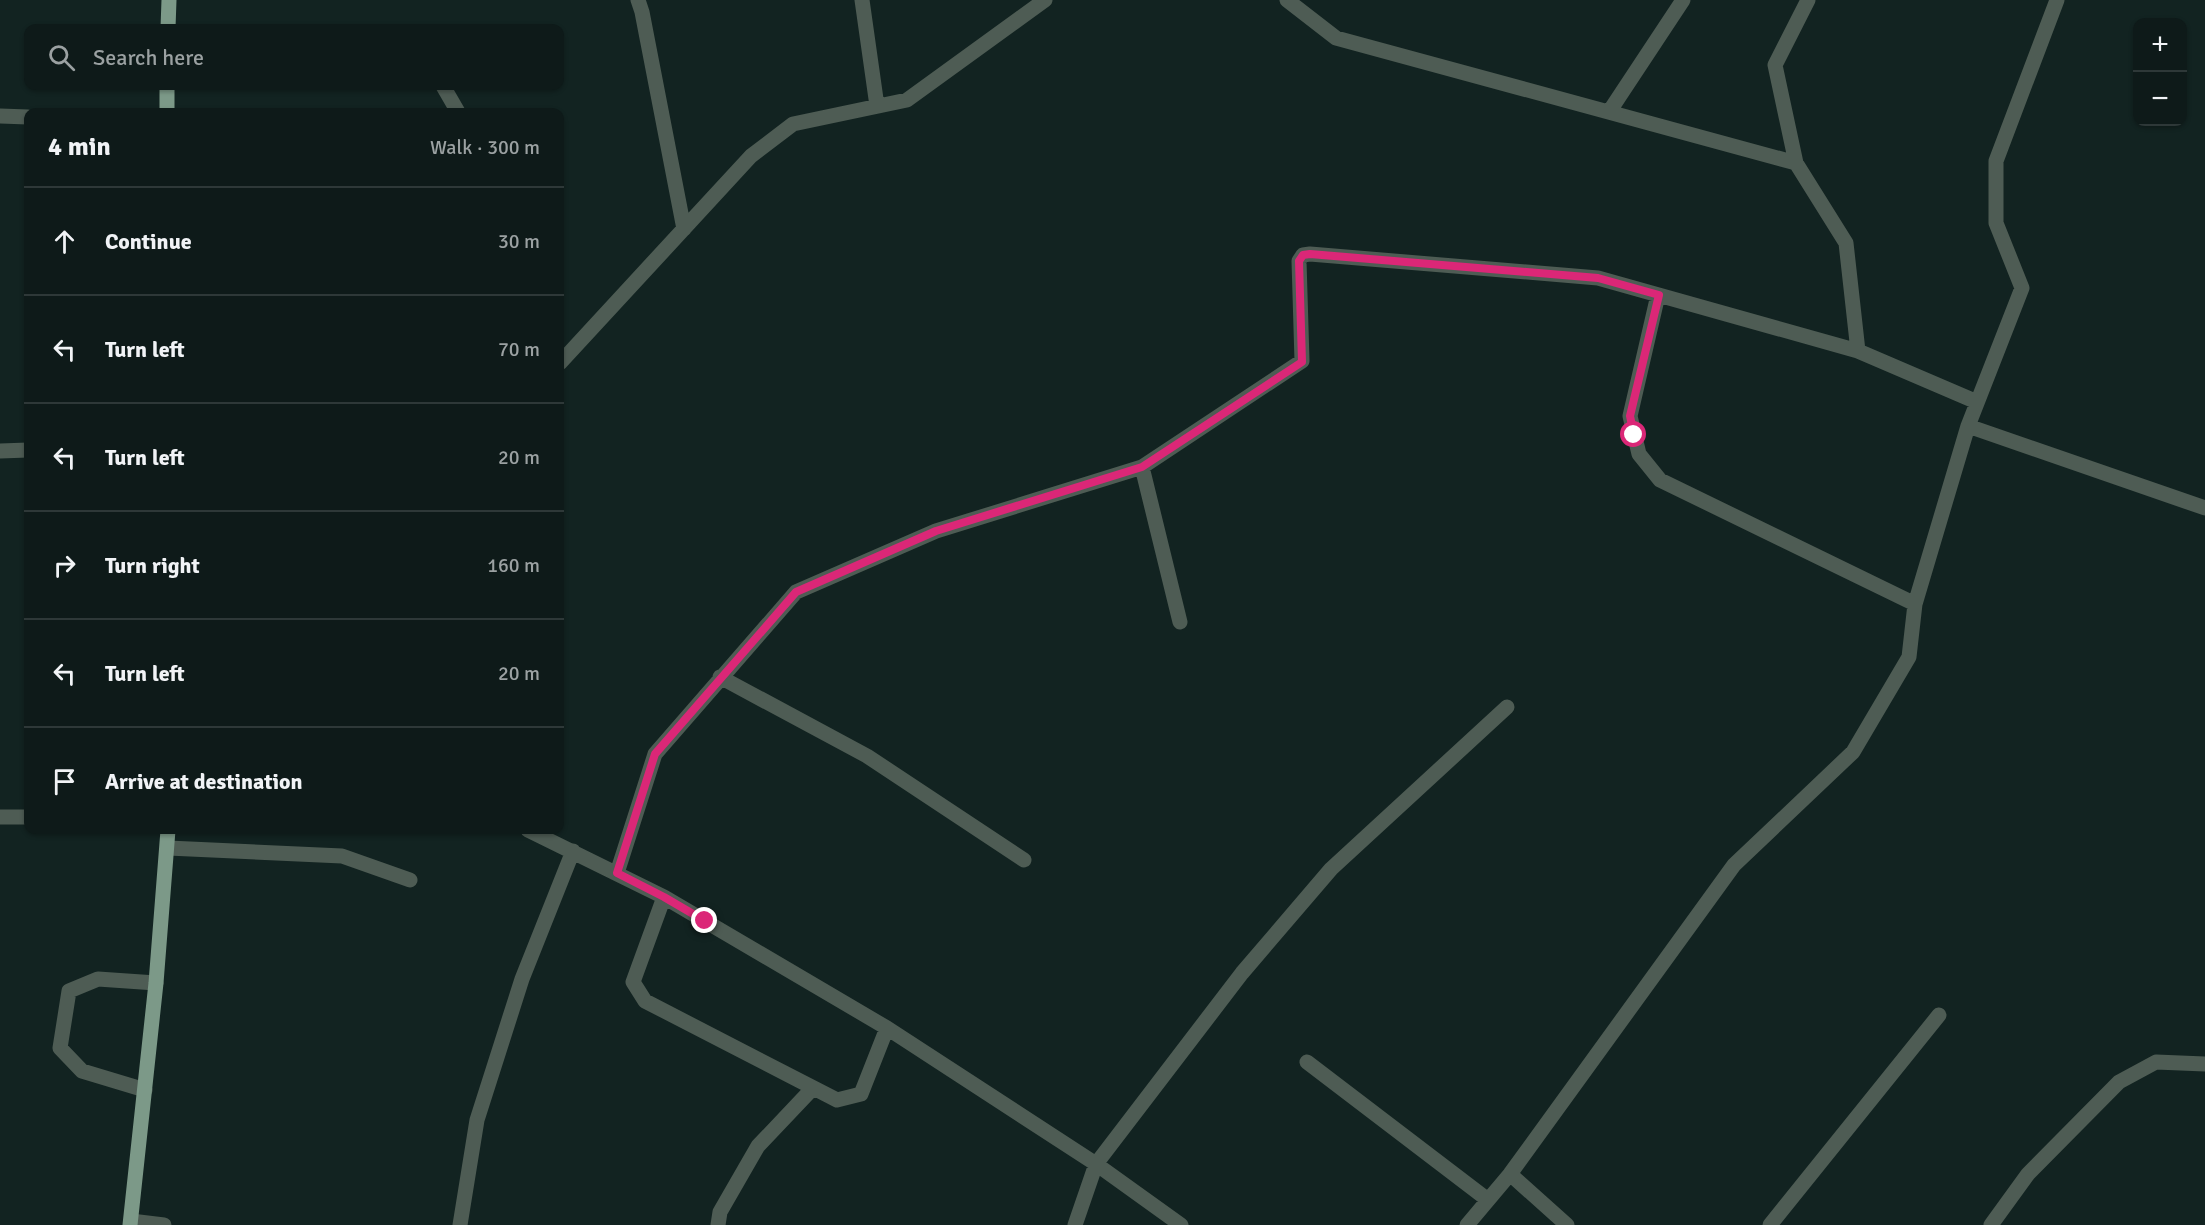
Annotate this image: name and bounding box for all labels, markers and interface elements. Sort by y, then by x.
map controls [2133,18,2187,126]
button: + [2133,18,2187,72]
search box [24,24,564,90]
icon: search [45,41,78,74]
text: Search here [93,44,204,71]
button: − [2133,72,2187,126]
text: 4 min [48,131,111,163]
text: Walk · 300 m [430,135,540,160]
icon: ahead [48,225,81,258]
text: Continue [105,228,192,255]
text: 30 m [498,229,540,254]
icon: left [48,333,81,366]
text: Turn left [105,336,185,363]
text: 70 m [498,337,540,362]
route start [1620,421,1646,447]
icon: left [48,441,81,474]
text: Turn left [105,444,185,471]
text: 20 m [498,445,540,470]
icon: right [48,549,81,582]
text: Turn right [105,552,200,579]
text: 160 m [487,553,540,578]
icon: left [48,657,81,690]
text: Turn left [105,660,185,687]
text: 20 m [498,661,540,686]
icon: arrive [48,765,81,798]
text: Arrive at destination [105,768,302,795]
route end [691,907,717,933]

